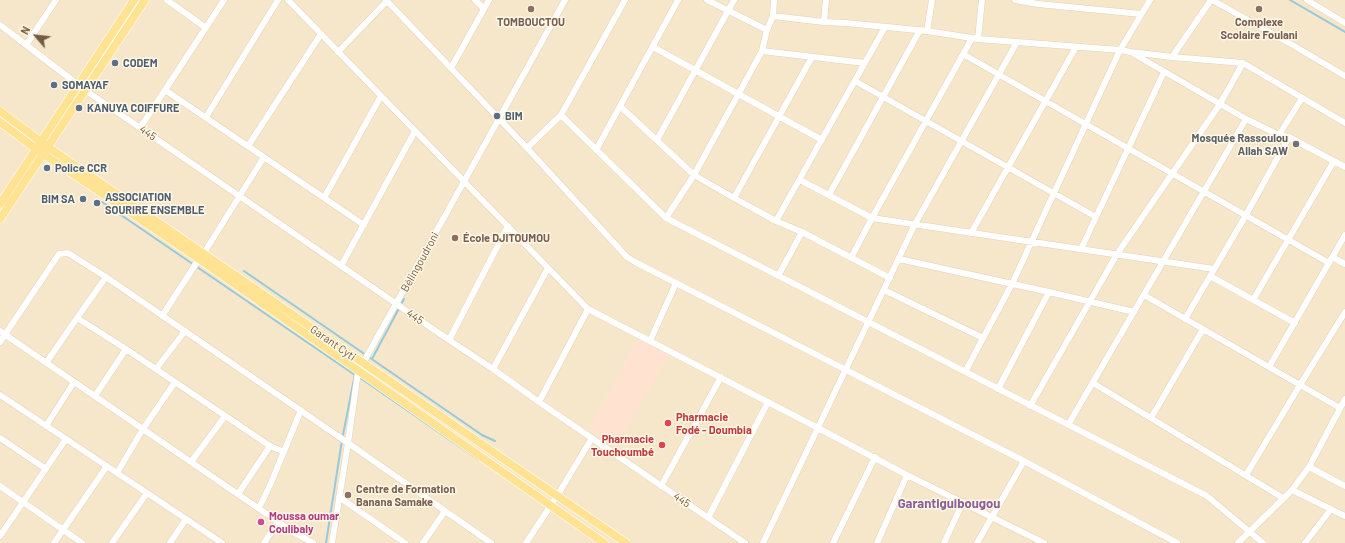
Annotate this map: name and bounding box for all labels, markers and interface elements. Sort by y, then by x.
marker: TOMBOUCTOU [526,4,536,14]
marker: Complexe Scolaire Foulani [1254,4,1264,14]
place label: TOMBOUCTOU [497,15,565,29]
place label: Complexe Scolaire Foulani [1220,15,1298,41]
north arrow [16,16,56,56]
text: N [18,24,32,36]
place label: CODEM [123,56,158,70]
marker: CODEM [110,58,120,68]
place label: SOMAYAF [62,78,109,92]
marker: SOMAYAF [49,80,59,90]
place label: KANUYA COIFFURE [87,101,179,115]
marker: KANUYA COIFFURE [74,103,84,113]
place label: BIM [505,109,523,123]
marker: BIM [492,111,502,121]
street label: 445 [137,122,159,144]
place label: Mosquée Rassoulou Allah SAW [1192,131,1288,157]
marker: Mosquée Rassoulou Allah SAW [1291,139,1301,149]
place label: Police CCR [55,161,107,175]
marker: Police CCR [42,163,52,173]
place label: ASSOCIATION SOURIRE ENSEMBLE [105,190,204,216]
place label: BIM SA [41,192,75,206]
marker: BIM SA [78,194,88,204]
marker: ASSOCIATION SOURIRE ENSEMBLE [92,198,102,208]
street label: Bélingoudroni [398,230,442,294]
place label: École DJITOUMOU [463,231,550,245]
marker: École DJITOUMOU [450,233,460,243]
street label: 445 [404,307,426,327]
street label: Garant Cyti [308,323,358,363]
place label: Pharmacie Fodé - Doumbia [676,410,752,436]
marker: Pharmacie Fodé - Doumbia [663,418,673,428]
place label: Pharmacie Touchoumbé [591,432,654,458]
marker: Pharmacie Touchoumbé [657,440,667,450]
place label: Centre de Formation Banana Samake [356,482,455,508]
street label: 445 [671,489,693,511]
marker: Centre de Formation Banana Samake [343,490,353,500]
district label: Garantiguibougou [898,496,1000,512]
place label: Moussa oumar Coulibaly [269,509,339,535]
marker: Moussa oumar Coulibaly [256,517,266,527]

